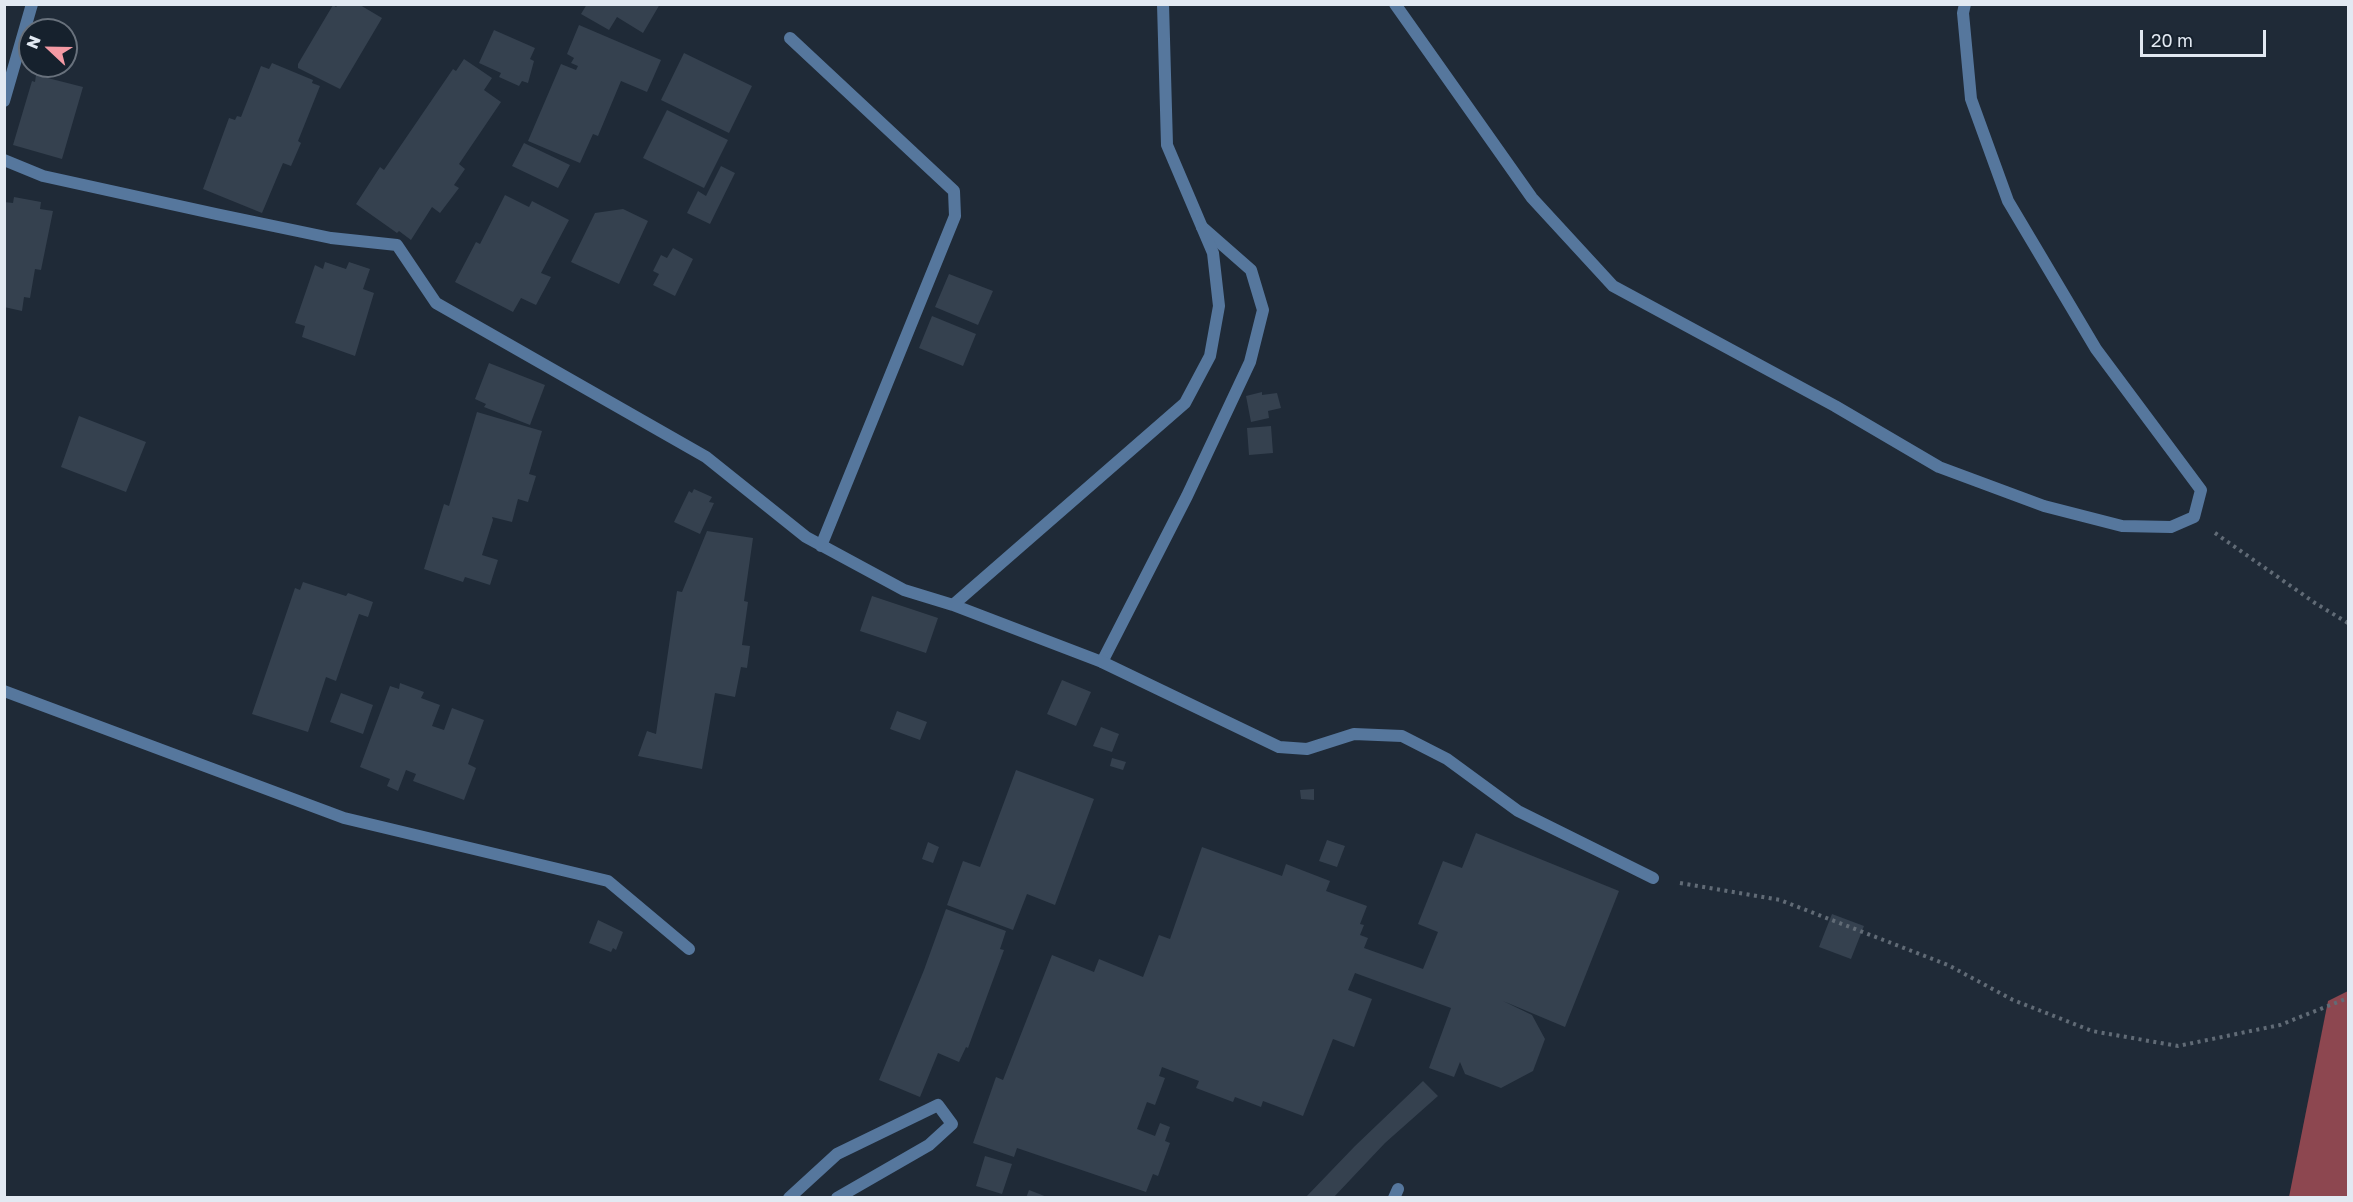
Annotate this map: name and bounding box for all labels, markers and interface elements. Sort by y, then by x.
north arrow [18,18,78,78]
scale bar [2143,18,2269,56]
text: 20 m [2151,29,2193,51]
text: N [22,33,45,51]

